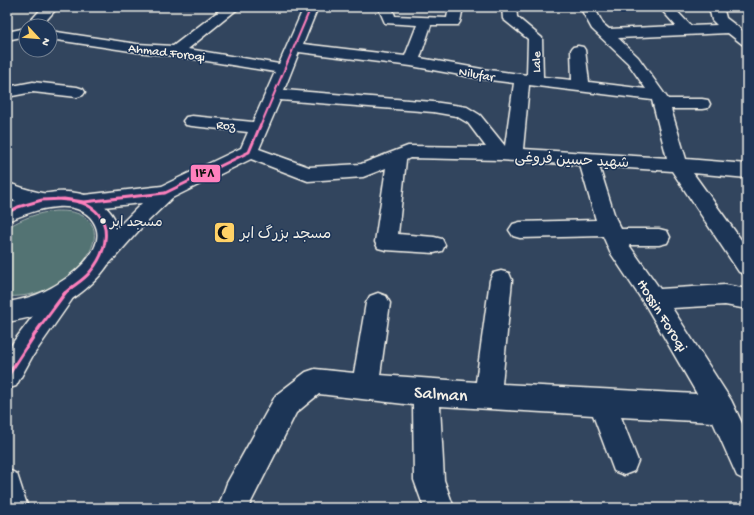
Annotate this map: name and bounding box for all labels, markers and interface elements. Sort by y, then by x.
north arrow [18,18,58,58]
text: N [38,36,52,47]
street label: Ahmad Foroqi [127,41,206,66]
street label: Lale [530,51,545,73]
street label: Nilufar [457,65,497,86]
street label: Roz [215,118,237,135]
street label: شهید حسین فروغی [514,149,630,173]
line badge: ۱۴۸ [190,164,221,183]
text: ۱۴۸ [195,168,215,181]
place label: مسجد ابر [109,215,163,232]
marker: مسجد ابر [98,216,108,226]
mosque icon: مسجد بزرگ ابر [211,220,237,246]
place label: مسجد بزرگ ابر [238,224,331,244]
street label: Hossin Foroqi [632,276,691,356]
street label: Salman [413,383,469,408]

